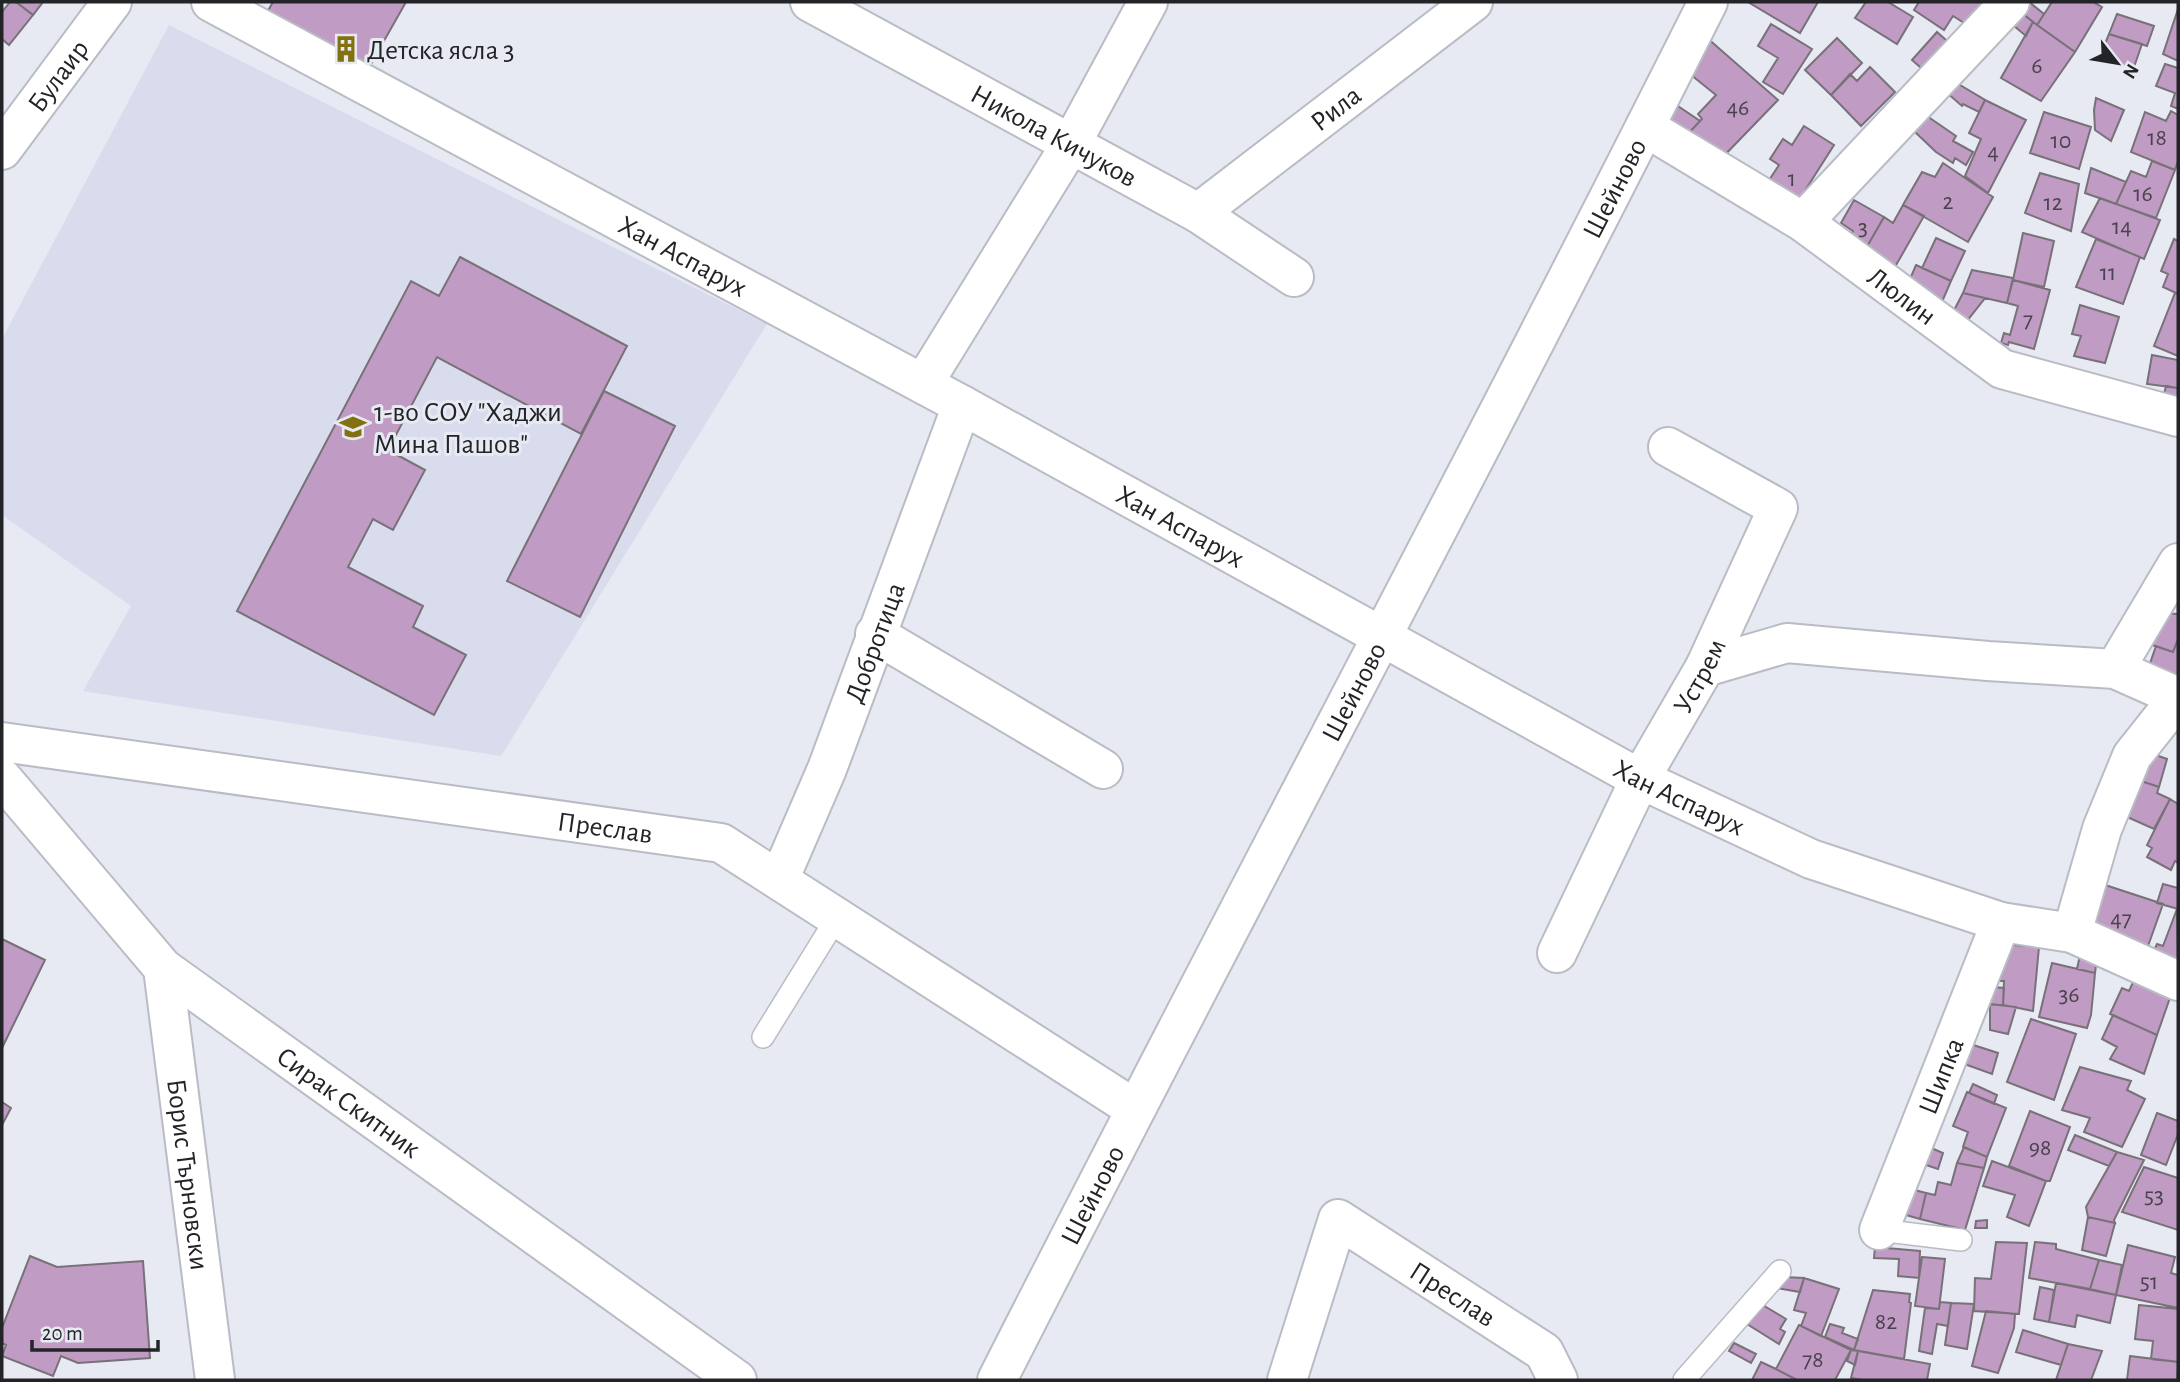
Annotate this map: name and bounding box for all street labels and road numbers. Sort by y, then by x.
street label: Булаир [23,35,95,118]
street label: Никола Кичуков [966,80,1141,193]
street label: Рила [1306,81,1367,137]
street label: Шейново [1579,135,1652,243]
street label: Хан Аспарух [614,211,751,303]
street label: Люлин [1862,263,1941,331]
street label: Хан Аспарух [1111,481,1248,574]
street label: Добротица [841,579,911,707]
street label: Устрем [1669,635,1732,719]
street label: Шейново [1318,638,1392,747]
street label: Хан Аспарух [1608,755,1748,842]
street label: Преслав [556,808,654,849]
street label: Шипка [1914,1034,1970,1119]
street label: Сирак Скитник [271,1042,425,1164]
street label: Борис Търновски [161,1077,213,1272]
street label: Шейново [1056,1141,1131,1250]
street label: Преслав [1404,1257,1500,1333]

